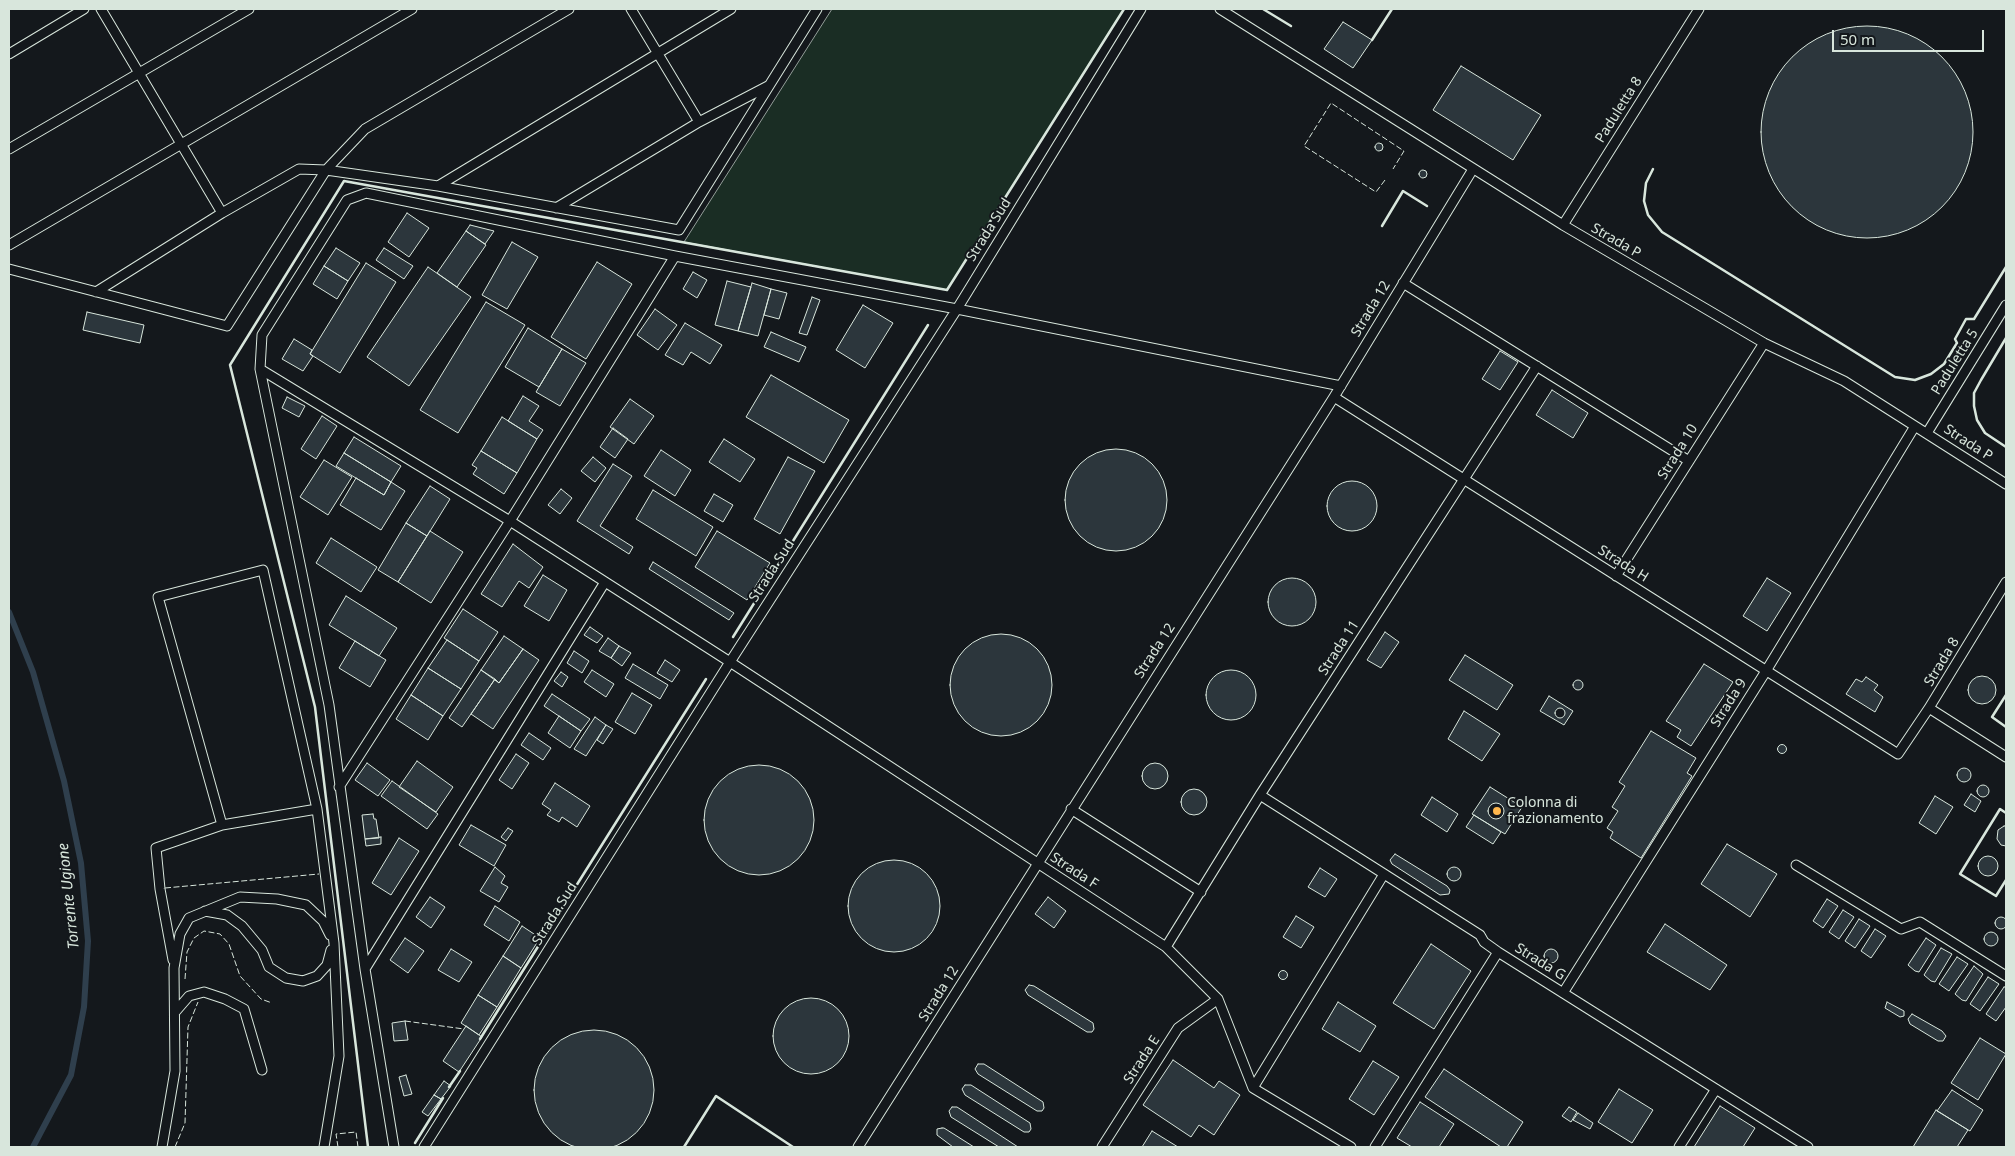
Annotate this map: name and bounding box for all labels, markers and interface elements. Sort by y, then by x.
scale bar [1835,20,1988,52]
text: 50 m [1840,29,1875,49]
street label: Paduletta 8 [1592,74,1646,146]
street label: Strada Sud [963,195,1015,265]
street label: Strada P [1588,220,1644,262]
street label: Strada 12 [1348,278,1394,340]
street label: Paduletta 5 [1928,326,1982,398]
street label: Strada 10 [1654,421,1702,483]
street label: Strada P [1940,421,1996,465]
street label: Strada Sud [746,537,798,605]
street label: Strada H [1595,542,1651,586]
street label: Strada 11 [1315,617,1363,679]
street label: Strada 12 [1131,620,1179,682]
street label: Strada 8 [1921,634,1963,690]
street label: Strada 9 [1708,676,1750,730]
place label: Colonna di frazionamento [1507,795,1604,828]
marker: Colonna di frazionamento [1491,805,1503,817]
water label: Torrente Ugione [54,842,84,950]
street label: Strada F [1047,849,1101,893]
street label: Strada Sud [529,879,581,949]
street label: Strada G [1512,940,1568,984]
street label: Strada 12 [915,963,963,1025]
street label: Strada E [1120,1033,1164,1087]

